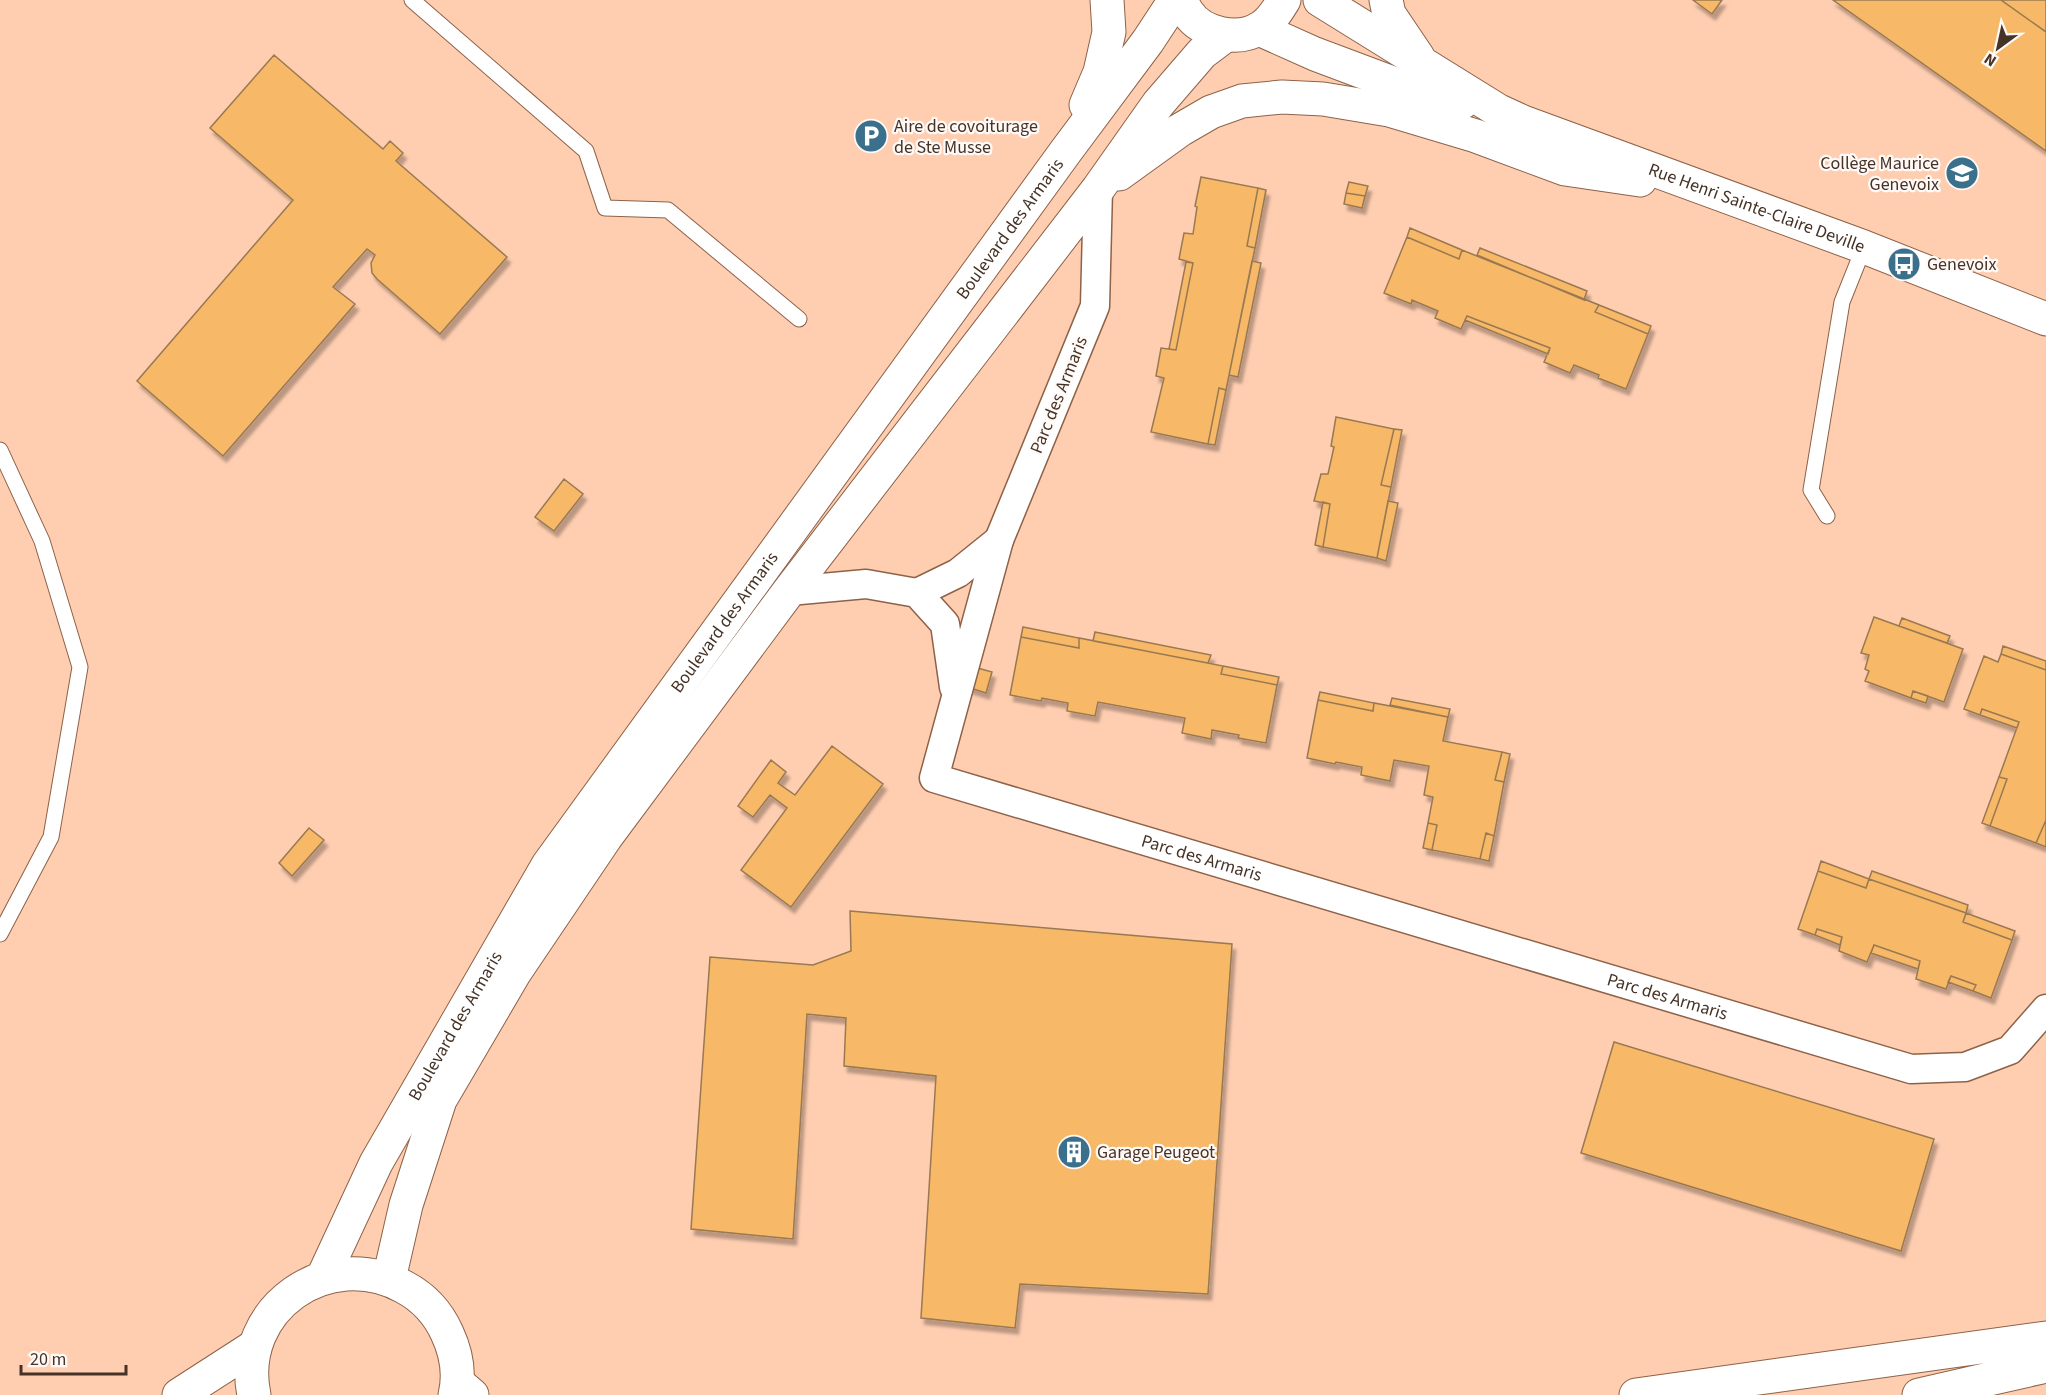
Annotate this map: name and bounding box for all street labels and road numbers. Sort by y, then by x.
street label: Boulevard des Armaris [950,153,1069,304]
street label: Rue Henri Sainte-Claire Deville [1645,157,1869,259]
street label: Parc des Armaris [1024,333,1094,457]
street label: Boulevard des Armaris [665,546,784,698]
street label: Parc des Armaris [1138,828,1265,888]
street label: Boulevard des Armaris [402,946,508,1105]
street label: Parc des Armaris [1604,967,1731,1026]

